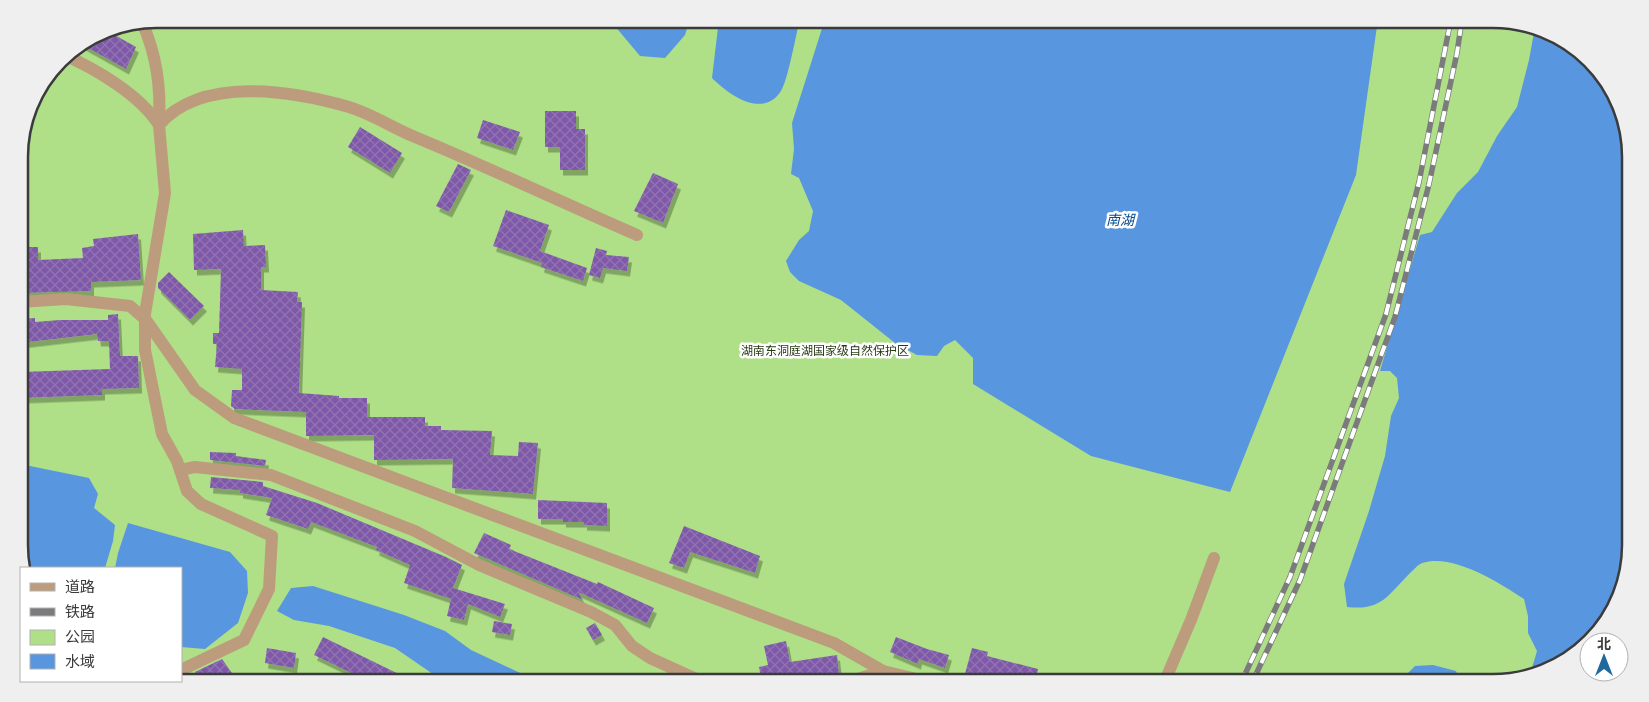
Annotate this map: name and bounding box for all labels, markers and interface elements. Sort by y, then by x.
water label: 南湖 [1106,212,1136,228]
park label: 湖南东洞庭湖国家级自然保护区 [741,344,909,358]
legend [20,567,182,682]
text: 道路 [65,578,95,596]
text: 铁路 [65,603,95,621]
text: 公园 [65,628,95,646]
north arrow [1579,632,1629,682]
text: 北 [1597,636,1611,652]
text: 水域 [65,653,95,671]

